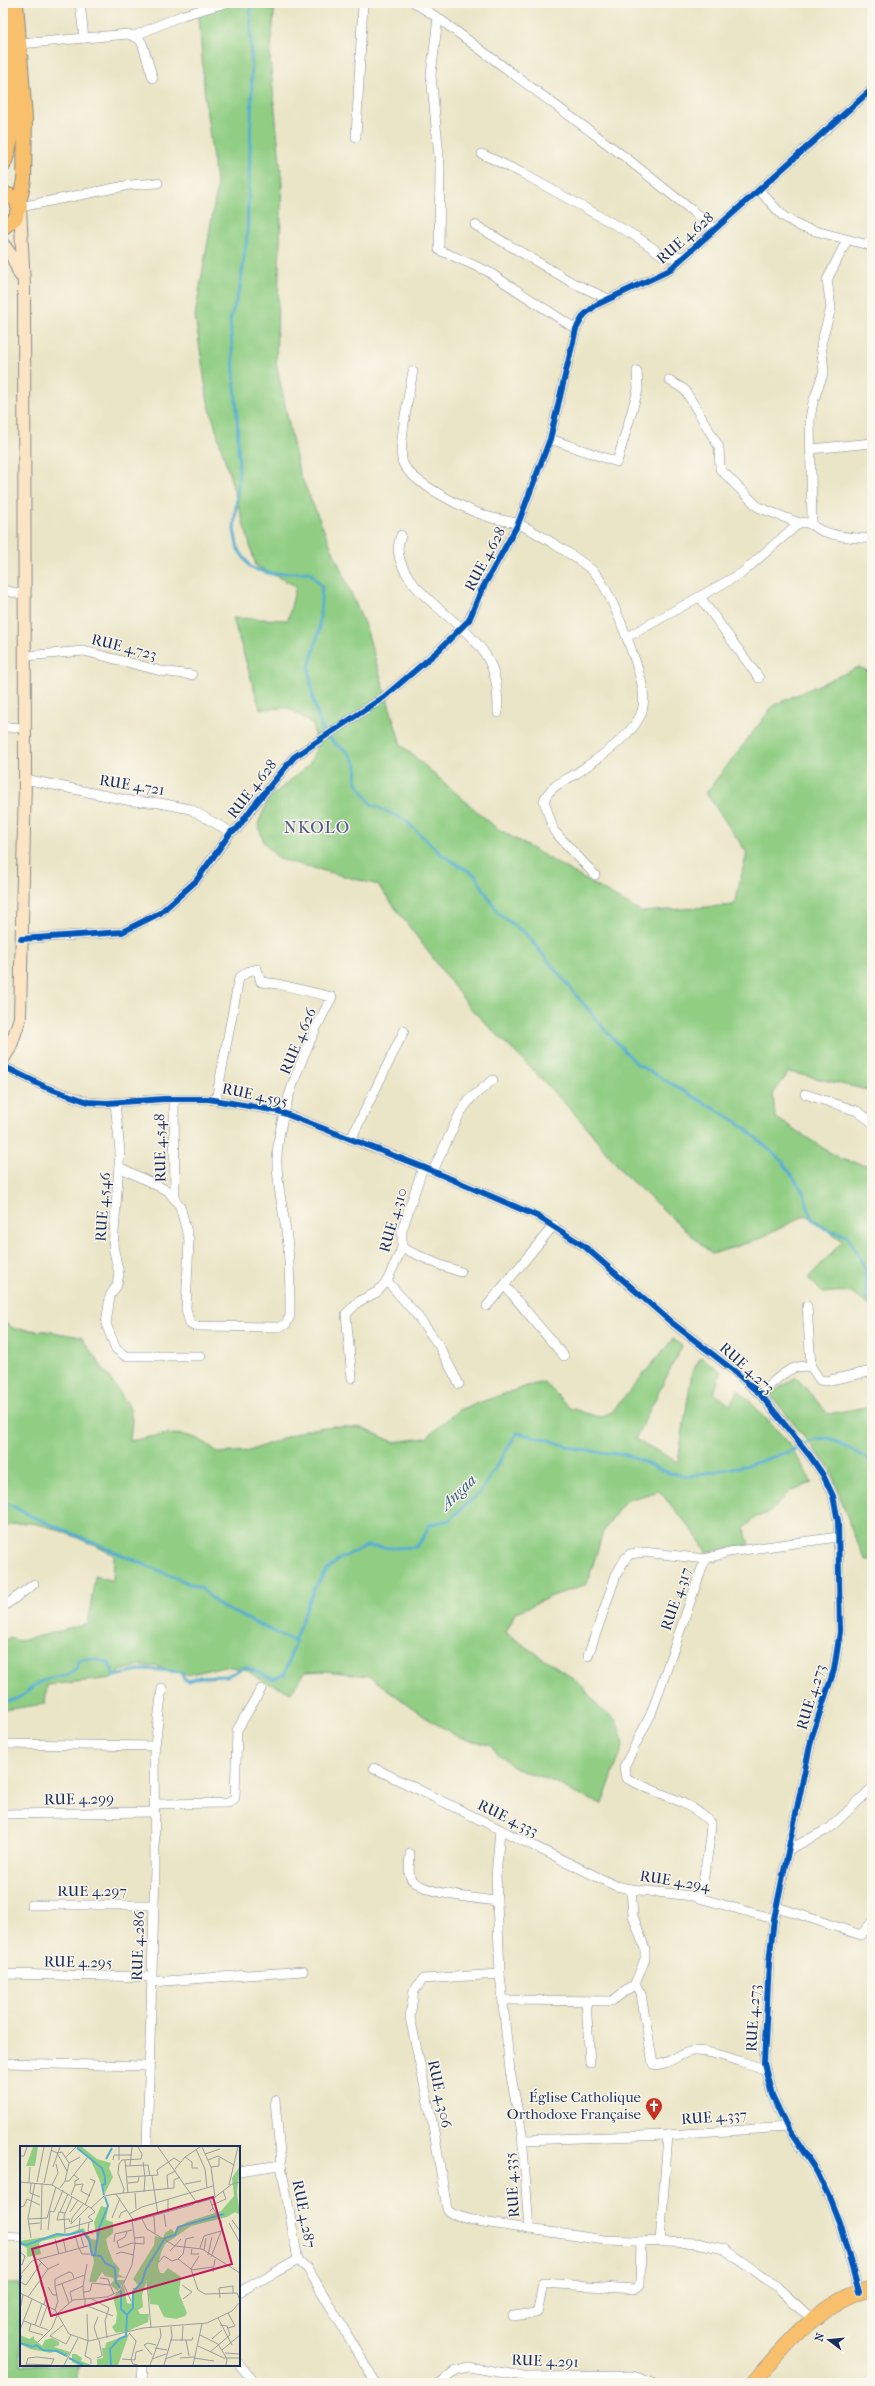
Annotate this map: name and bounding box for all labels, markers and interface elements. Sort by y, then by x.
street label: RUE 4.628 [653,208,717,268]
street label: RUE 4.628 [461,524,509,594]
street label: RUE 4.723 [89,630,159,664]
street label: RUE 4.628 [223,756,281,822]
street label: RUE 4.721 [98,771,166,799]
district label: NKOLO [284,817,350,837]
street label: RUE 4.626 [276,1004,320,1077]
street label: RUE 4.595 [220,1079,290,1111]
street label: RUE 4.548 [150,1113,170,1183]
street label: RUE 4.546 [92,1171,114,1242]
street label: RUE 4.310 [375,1186,411,1254]
street label: RUE 4.273 [716,1339,778,1397]
water label: Angaa [435,1470,480,1515]
street label: RUE 4.317 [657,1565,695,1633]
street label: RUE 4.273 [793,1662,829,1732]
street label: RUE 4.299 [44,1789,114,1809]
street label: RUE 4.333 [475,1796,541,1840]
street label: RUE 4.294 [639,1867,713,1896]
street label: RUE 4.297 [57,1882,127,1900]
street label: RUE 4.286 [128,1910,148,1981]
street label: RUE 4.295 [44,1952,112,1972]
street label: RUE 4.273 [742,1984,764,2052]
street label: RUE 4.306 [424,2058,456,2131]
place label: Église Catholique Orthodoxe Française [507,2088,642,2123]
church icon: Église Catholique Orthodoxe Française [644,2096,664,2121]
street label: RUE 4.337 [680,2106,748,2128]
inset map [20,2146,240,2366]
street label: RUE 4.335 [501,2152,523,2218]
street label: RUE 4.287 [289,2178,319,2250]
north arrow [809,2320,849,2360]
text: N [812,2331,827,2343]
street label: RUE 4.291 [511,2351,579,2371]

